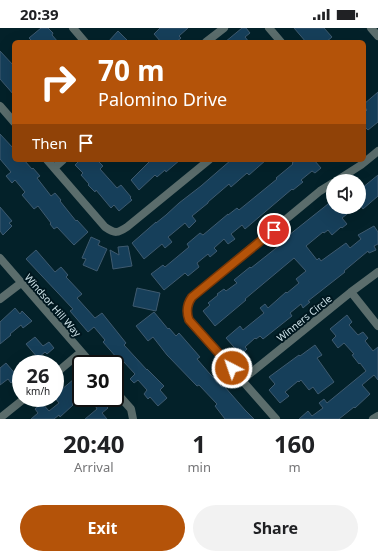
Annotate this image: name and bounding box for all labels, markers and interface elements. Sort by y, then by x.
text: 20:39 [20,4,59,24]
text: 70 m [98,51,165,89]
icon: right [32,56,84,108]
text: Palomino Drive [98,87,227,111]
icon: arrive [75,132,97,154]
text: Then [32,133,67,153]
map controls [326,174,366,214]
button: sound [326,174,366,214]
pin [257,213,291,247]
icon: arrive [263,219,285,241]
street label: Windsor Hill Way [22,270,85,340]
street label: Winners Circle [273,291,335,345]
position arrow [211,347,253,389]
speed limit sign: 30 [72,355,124,407]
text: 26 [27,362,49,389]
text: km/h [26,384,50,398]
text: 20:40 [63,427,125,460]
text: 1 [192,427,206,460]
text: 160 [274,427,315,460]
text: Arrival [74,458,114,476]
text: min [187,458,211,476]
text: m [288,458,301,476]
button: Exit [20,505,185,551]
button: Share [193,505,358,551]

